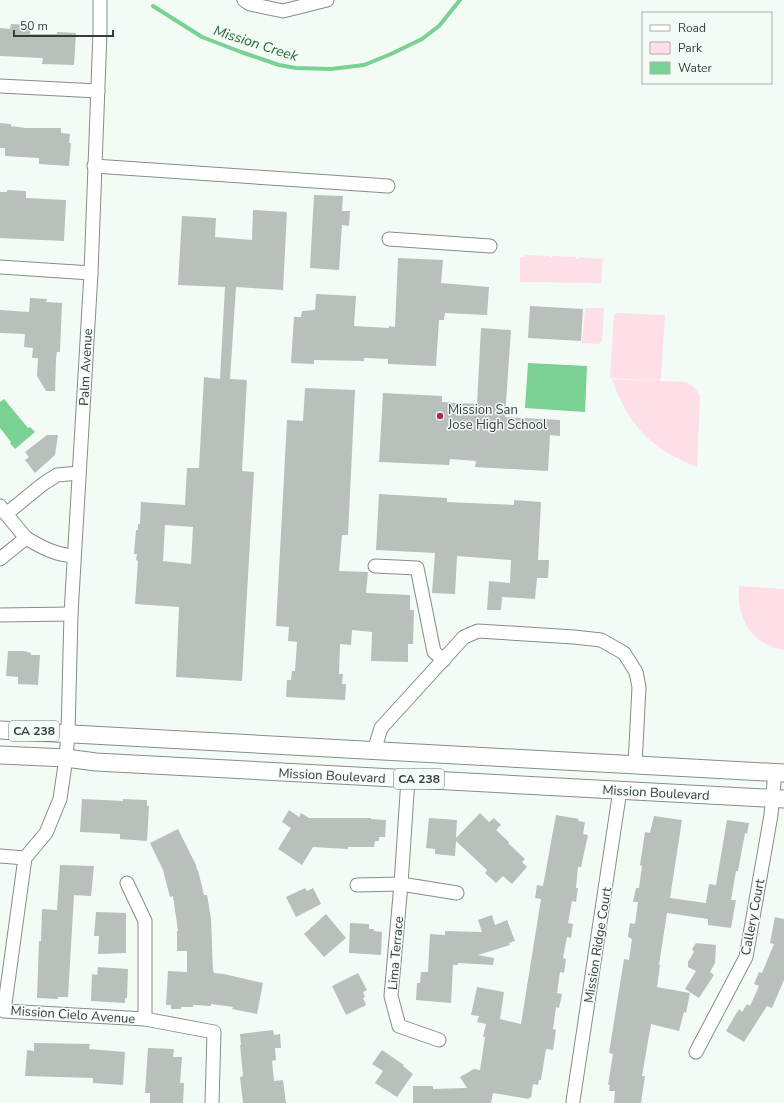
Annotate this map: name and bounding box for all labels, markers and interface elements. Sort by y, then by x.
scale bar [14,12,113,38]
legend [642,12,772,84]
text: 50 m [20,18,48,34]
text: Road [678,20,706,36]
water label: Mission Creek [211,21,301,66]
text: Park [678,40,703,56]
text: Water [678,60,712,76]
street label: Palm Avenue [75,328,97,406]
place label: Mission San Jose High School [447,401,547,434]
marker: Mission San Jose High School [435,411,445,421]
road number: CA 238 [9,721,59,741]
street label: Mission Boulevard [278,764,386,788]
road number: CA 238 [394,769,444,789]
street label: Mission Boulevard [602,781,710,805]
street label: Callery Court [737,877,769,957]
street label: Mission Ridge Court [580,885,616,1004]
street label: Lima Terrace [384,915,408,991]
street label: Mission Cielo Avenue [10,1002,136,1028]

